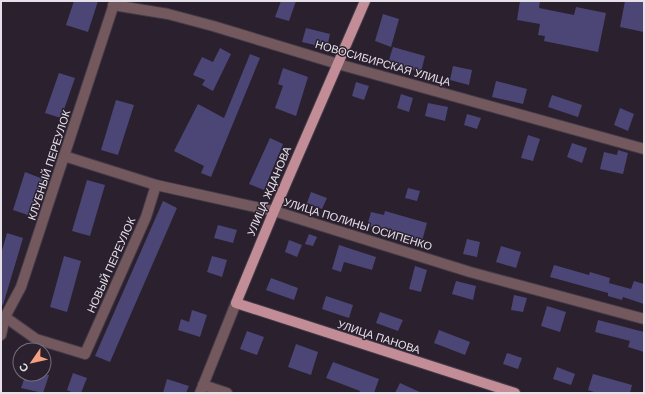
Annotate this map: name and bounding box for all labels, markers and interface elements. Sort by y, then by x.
street label: НОВОСИБИРСКАЯ УЛИЦА [314,37,453,89]
street label: КЛУБНЫЙ ПЕРЕУЛОК [25,108,74,222]
street label: УЛИЦА ЖДАНОВА [244,144,294,238]
street label: УЛИЦА ПОЛИНЫ ОСИПЕНКО [282,195,434,253]
street label: НОВЫЙ ПЕРЕУЛОК [84,215,139,315]
street label: УЛИЦА ПАНОВА [336,317,423,357]
north arrow [12,342,52,382]
text: С [16,360,32,375]

